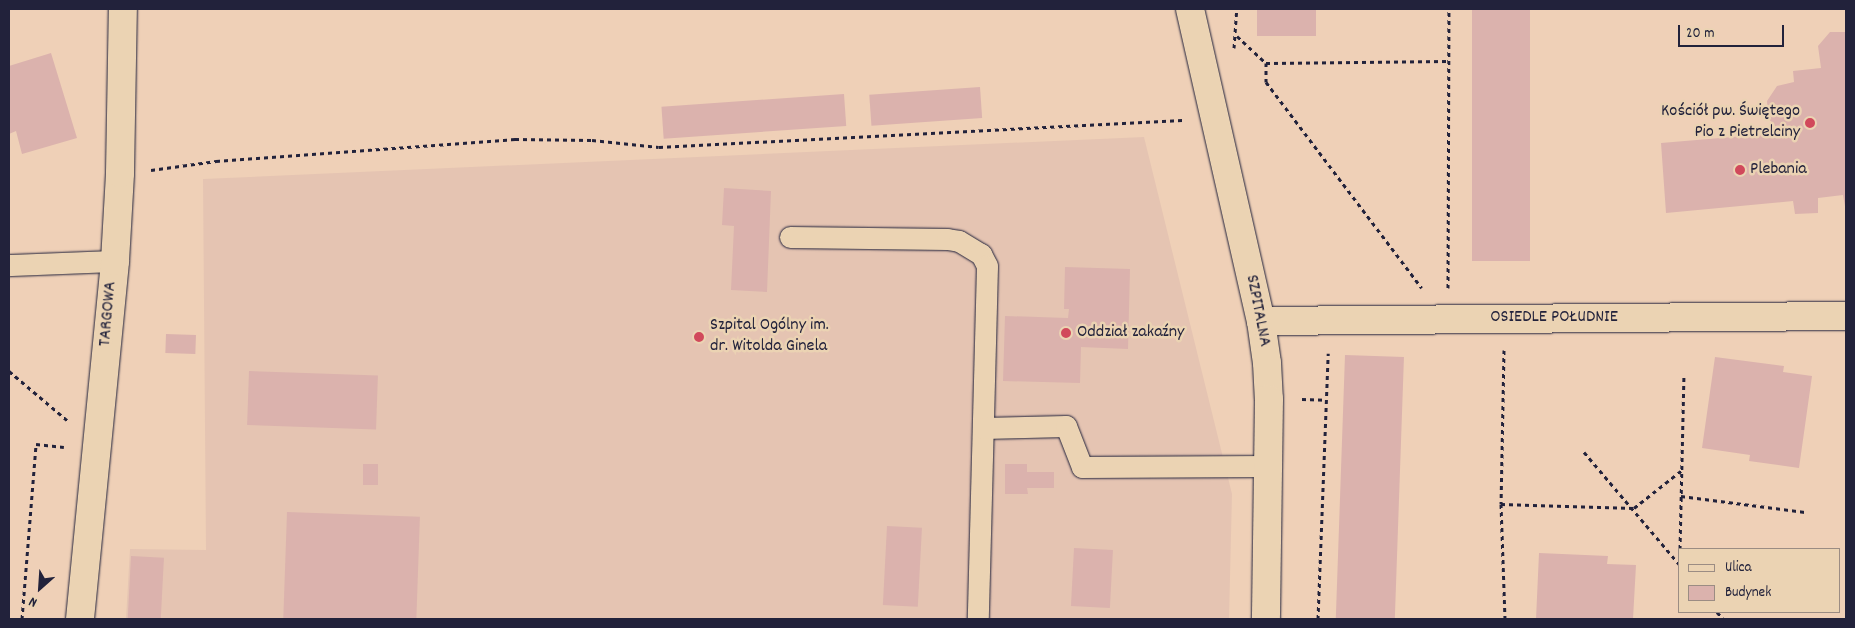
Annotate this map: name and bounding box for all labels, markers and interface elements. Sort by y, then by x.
scale bar [1680,15,1786,47]
text: 20 m [1686,23,1714,45]
place label: Kościół pw. Świętego Pio z Pietrelciny [1661,102,1800,144]
marker: Kościół pw. Świętego Pio z Pietrelciny [1804,117,1816,129]
place label: Plebania [1750,159,1807,181]
marker: Plebania [1734,164,1746,176]
street label: SZPITALNA [1239,273,1275,349]
street label: TARGOWA [95,280,123,348]
street label: OSIEDLE POŁUDNIE [1490,307,1618,329]
place label: Szpital Ogólny im. dr. Witolda Ginela [710,316,829,358]
place label: Oddział zakaźny [1077,322,1184,344]
marker: Oddział zakaźny [1059,326,1073,340]
marker: Szpital Ogólny im. dr. Witolda Ginela [692,330,706,344]
legend [1678,548,1840,613]
text: Ulica [1725,557,1752,579]
north arrow [15,563,65,613]
text: Budynek [1725,582,1771,604]
text: N [26,591,41,612]

